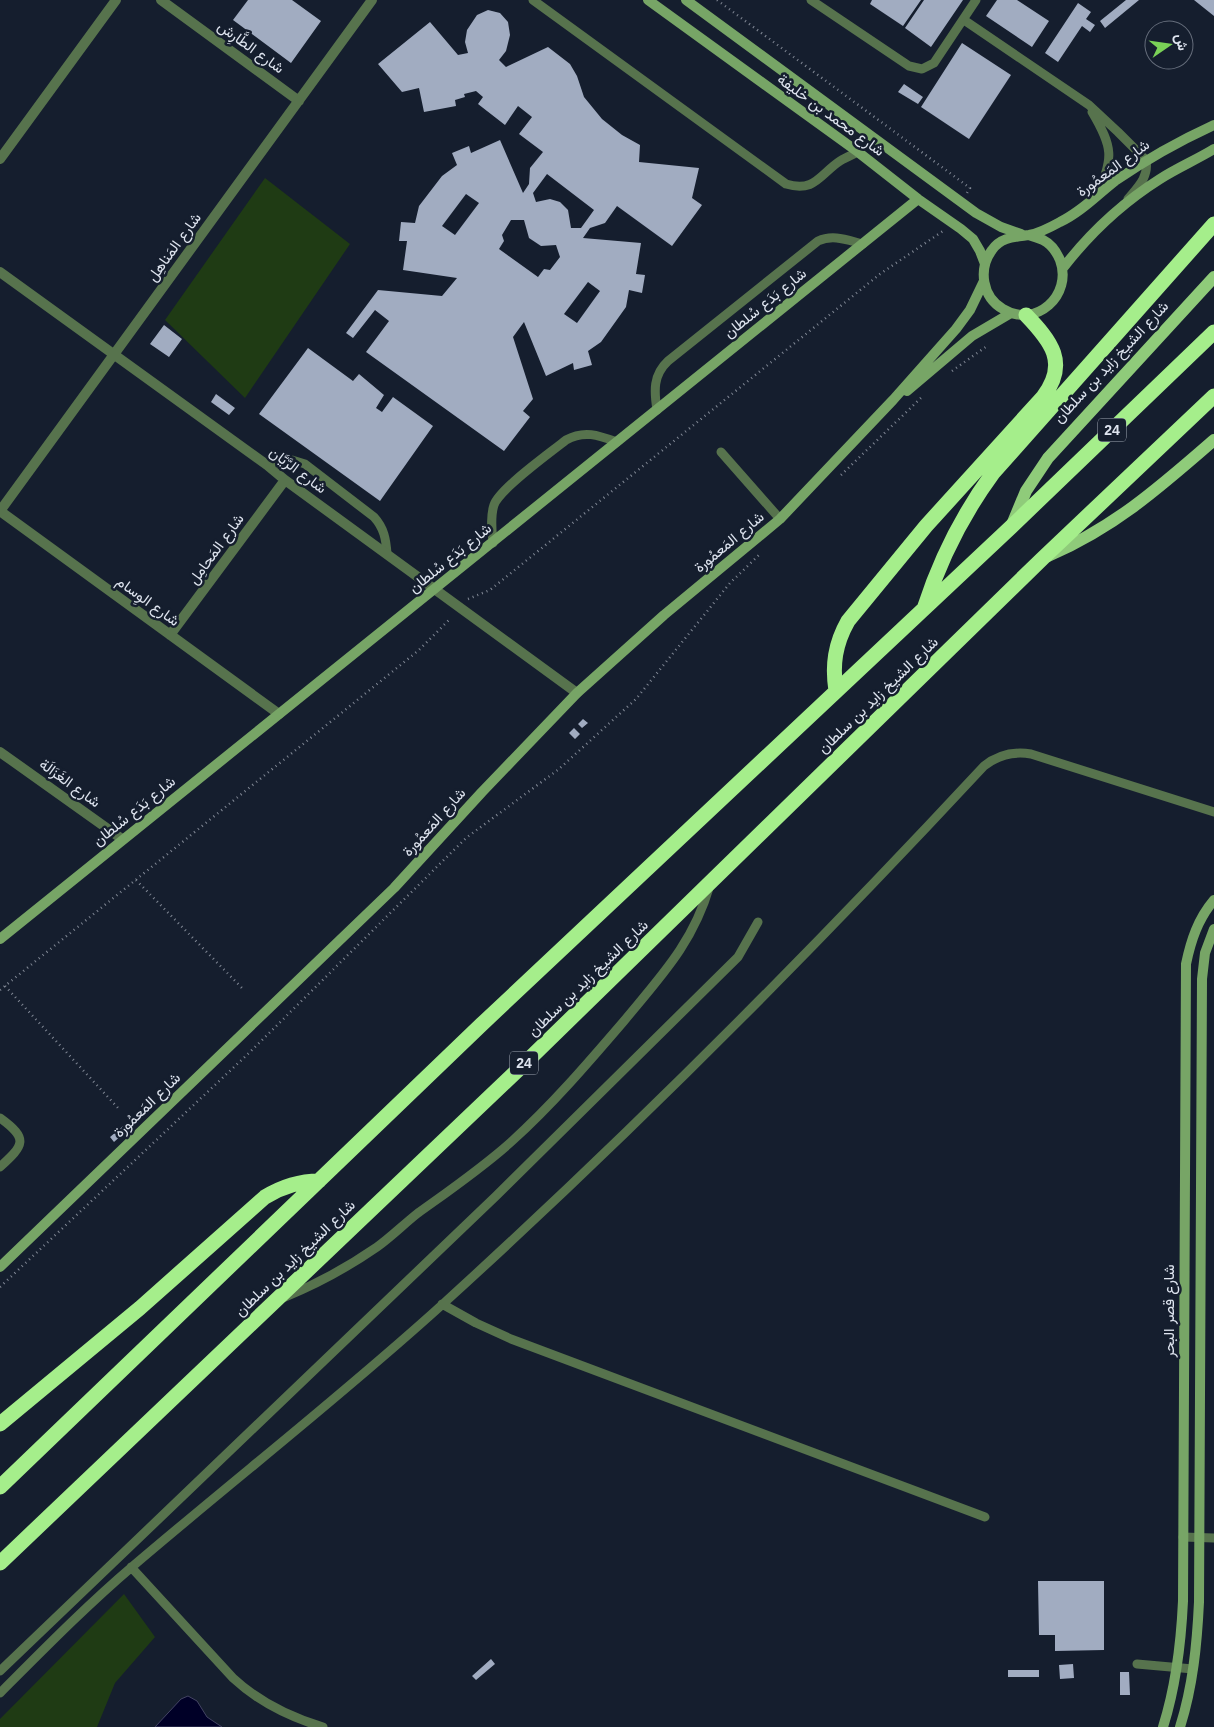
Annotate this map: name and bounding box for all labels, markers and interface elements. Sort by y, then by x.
street label: شارع الطَّارِش [213,15,289,79]
north arrow [1144,20,1194,70]
text: ش [1171,32,1191,52]
street label: شارع محمد بن خليفة [773,70,888,162]
street label: شارع المَعمُورة [1073,135,1154,202]
street label: شارع المَناهِل [143,209,207,286]
street label: شارع بَدَع سُلطان [720,264,811,343]
street label: شارع الشيخ زايد بن سلطان [1050,297,1174,428]
road number: 24 [1098,418,1126,442]
street label: شارع الرَّيَّان [265,443,330,499]
street label: شارع المَعمُورة [690,508,769,578]
street label: شارع المَحامِل [184,510,249,589]
street label: شارع بَدَع سُلطان [405,519,496,598]
street label: شارع الوِسام [111,572,183,632]
street label: شارع الشيخ زايد بن سلطان [814,633,943,759]
street label: شارع الغَزَالَة [35,755,104,813]
street label: شارع بَدَع سُلطان [89,772,180,851]
street label: شارع المَعمُورة [399,784,471,861]
street label: شارع الشيخ زايد بن سلطان [524,916,653,1042]
road number: 24 [510,1052,538,1074]
street label: شارع المَعمُورة [110,1069,186,1143]
street label: شارع الشيخ زايد بن سلطان [231,1196,360,1322]
street label: شارع قصر البحر [1160,1264,1180,1359]

